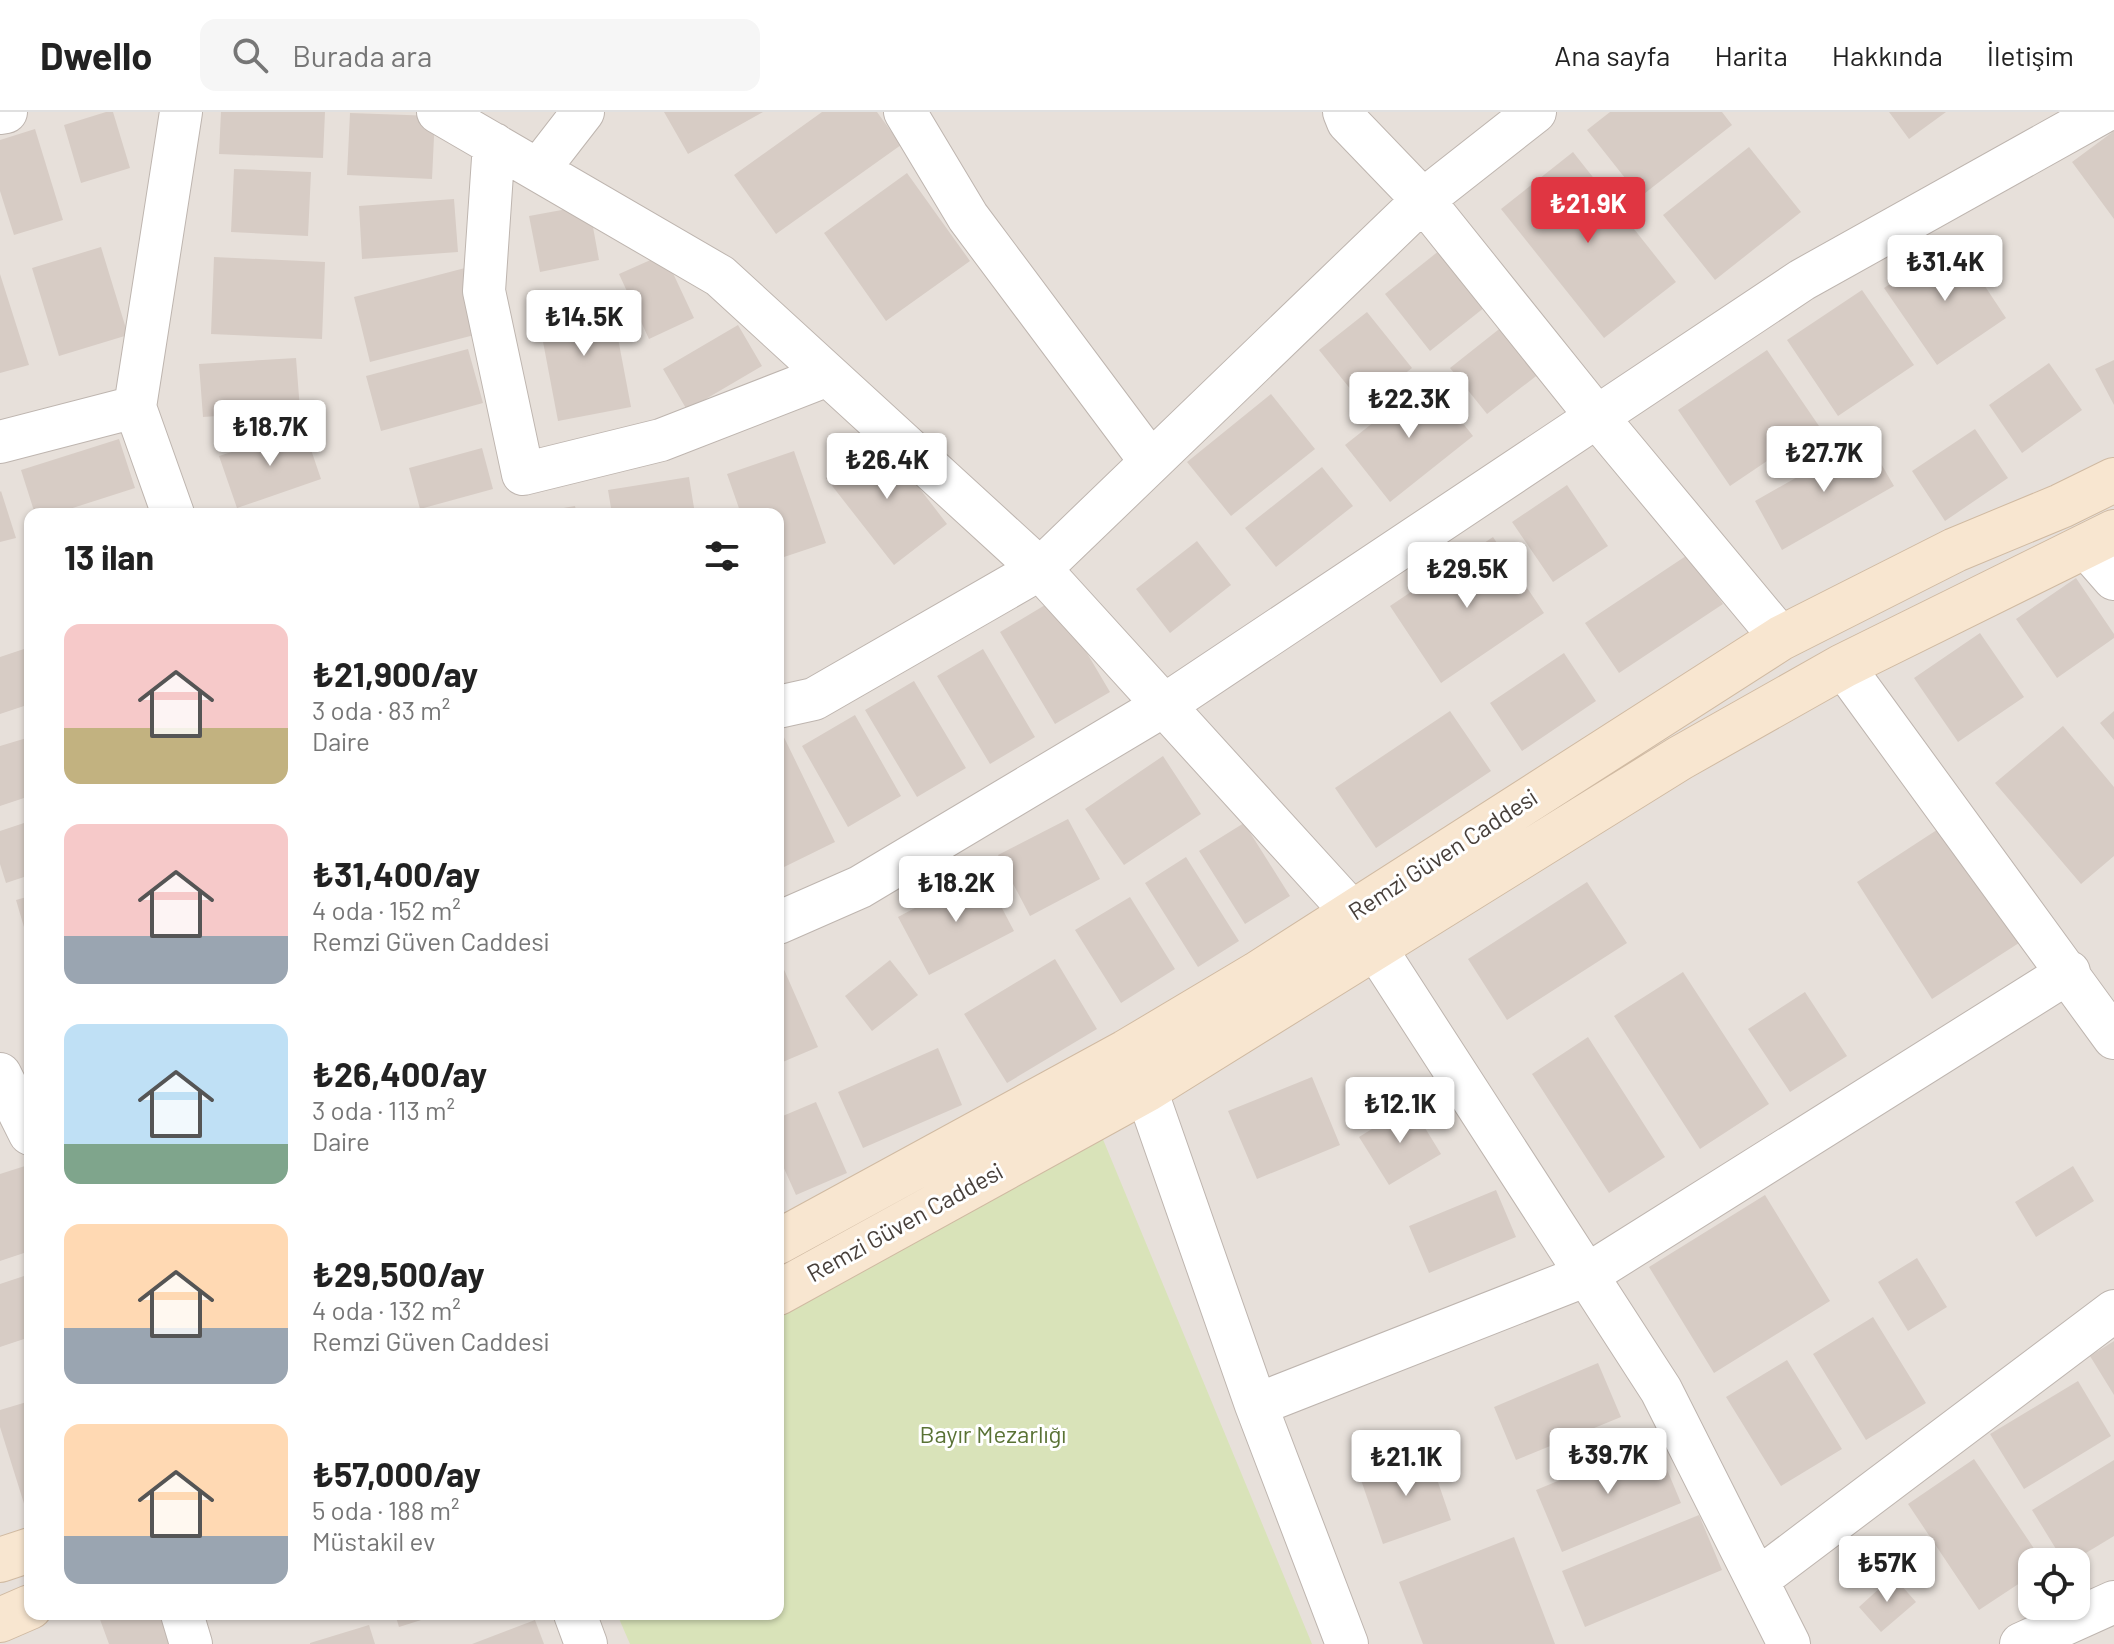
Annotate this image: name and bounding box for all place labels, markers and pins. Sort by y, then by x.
pin: ₺21.9K [1523,177,1653,245]
pin: ₺31.4K [1880,235,2010,303]
pin: ₺14.5K [519,290,649,358]
pin: ₺22.3K [1344,372,1474,440]
pin: ₺18.7K [205,400,335,468]
pin: ₺27.7K [1759,426,1889,494]
pin: ₺26.4K [822,433,952,501]
pin: ₺29.5K [1402,542,1532,610]
pin: ₺18.2K [891,856,1021,924]
pin: ₺12.1K [1335,1077,1465,1145]
pin: ₺39.7K [1543,1428,1673,1496]
pin: ₺21.1K [1341,1430,1471,1498]
pin: ₺57K [1840,1536,1934,1604]

